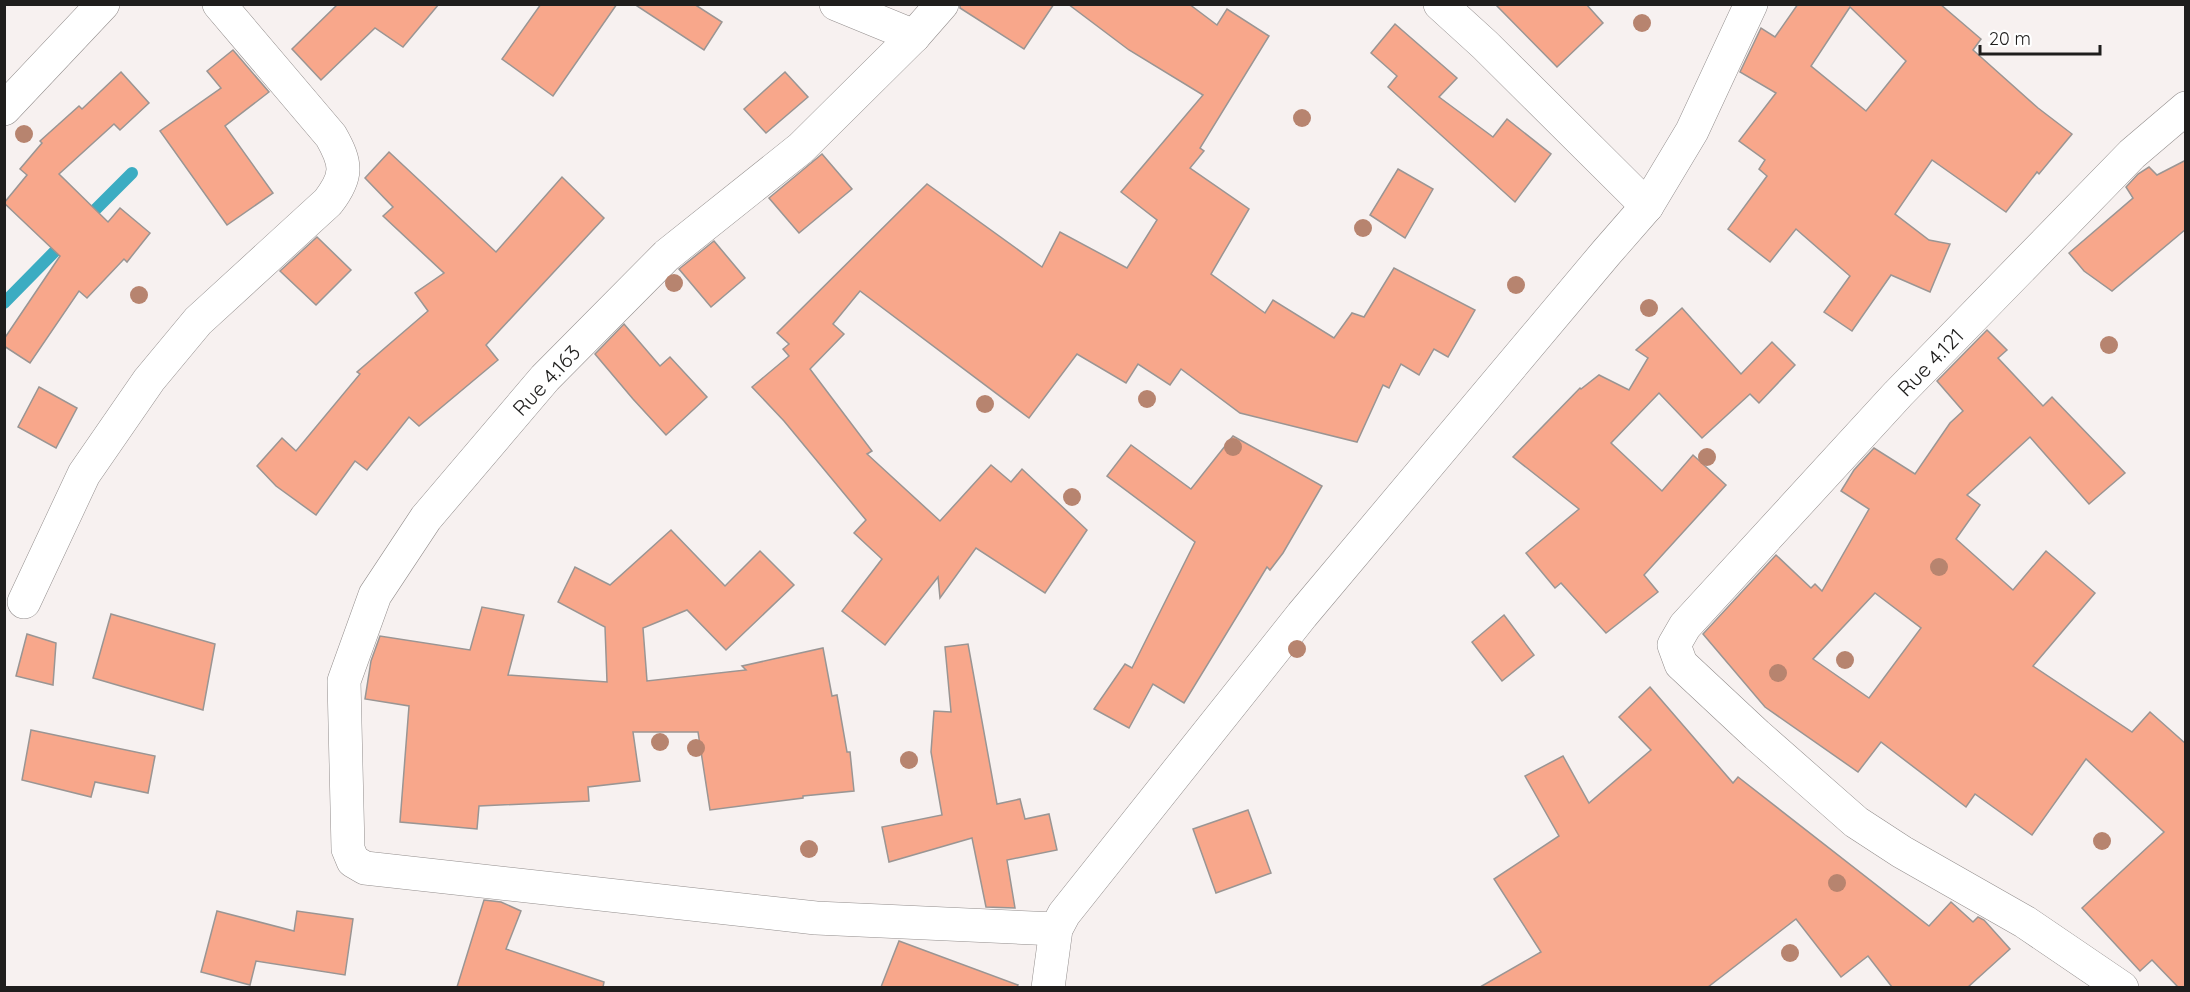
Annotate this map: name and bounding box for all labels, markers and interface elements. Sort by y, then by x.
scale bar [1980,18,2100,56]
text: 20 m [1989,27,2031,50]
street label: Rue 4.121 [1891,323,1969,401]
street label: Rue 4.163 [507,339,585,421]

